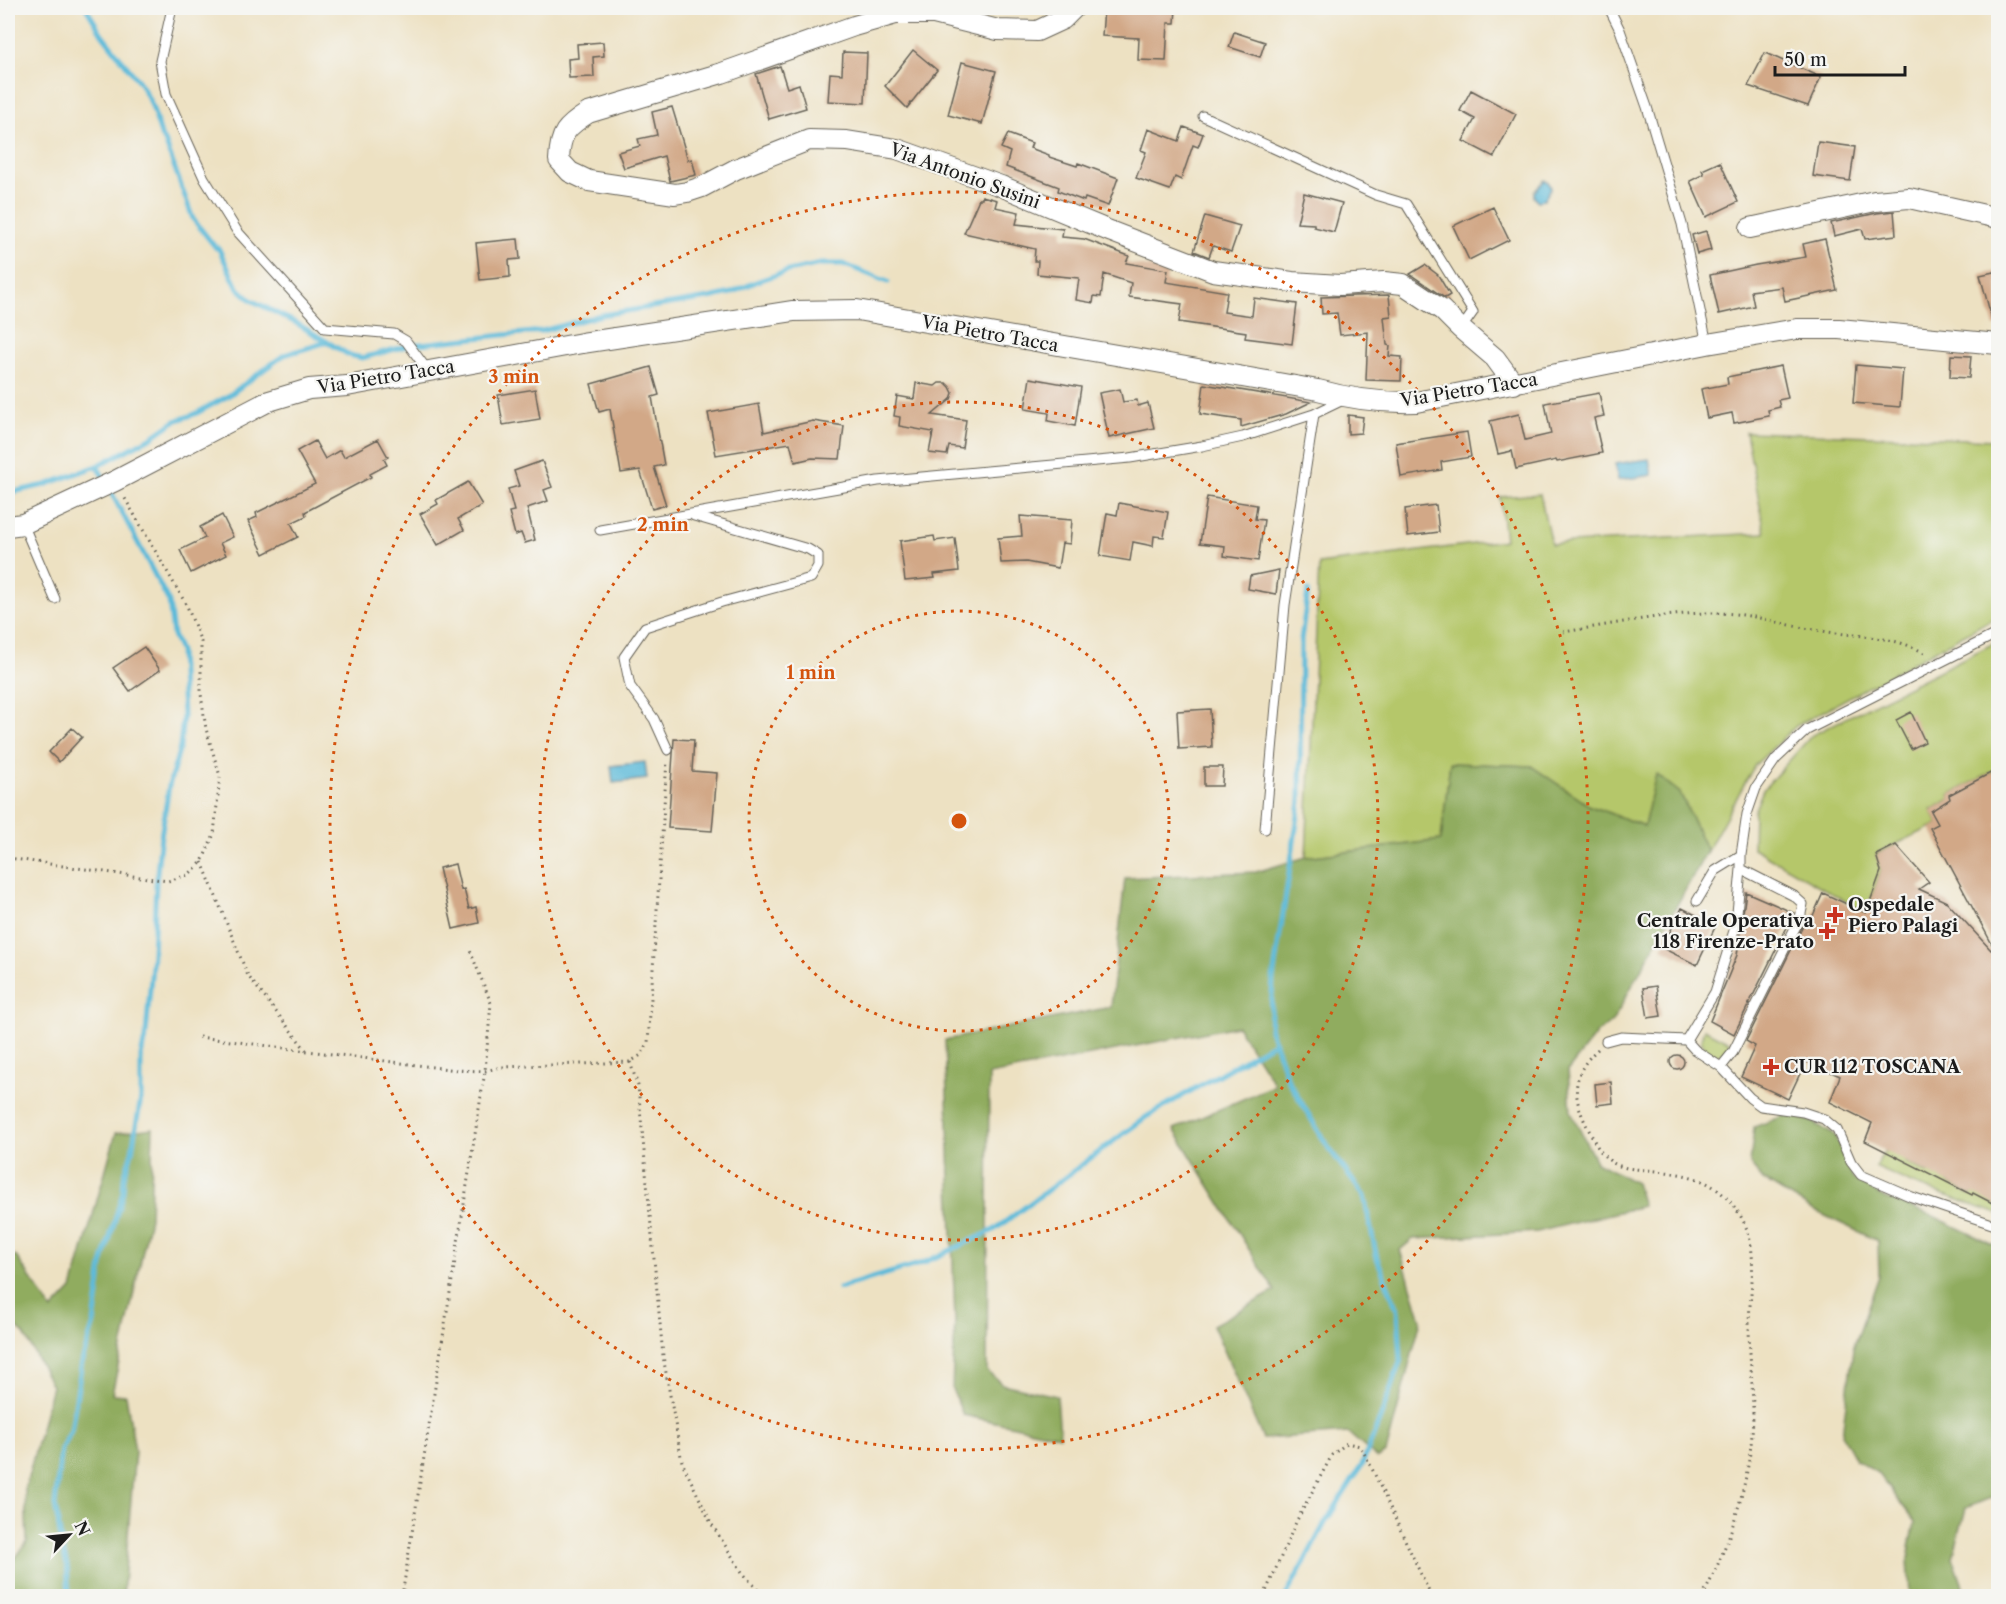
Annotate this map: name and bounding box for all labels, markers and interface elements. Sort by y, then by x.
scale bar [1775,39,1906,77]
text: 50 m [1784,49,1827,71]
street label: Via Antonio Susini [886,138,1044,214]
street label: Via Pietro Tacca [919,311,1061,357]
street label: Via Pietro Tacca [315,355,457,399]
text: 3 min [488,366,540,388]
street label: Via Pietro Tacca [1398,368,1540,412]
text: 2 min [637,514,690,536]
text: 1 min [786,662,836,684]
centre of rings [949,811,969,831]
place label: Ospedale Piero Palagi [1848,894,1959,937]
marker: Ospedale Piero Palagi [1826,906,1844,924]
place label: Centrale Operativa 118 Firenze-Prato [1637,910,1815,953]
marker: Centrale Operativa 118 Firenze-Prato [1818,922,1836,940]
place label: CUR 112 TOSCANA [1784,1056,1962,1078]
marker: CUR 112 TOSCANA [1762,1058,1780,1076]
north arrow [39,1505,99,1565]
text: N [70,1518,95,1539]

